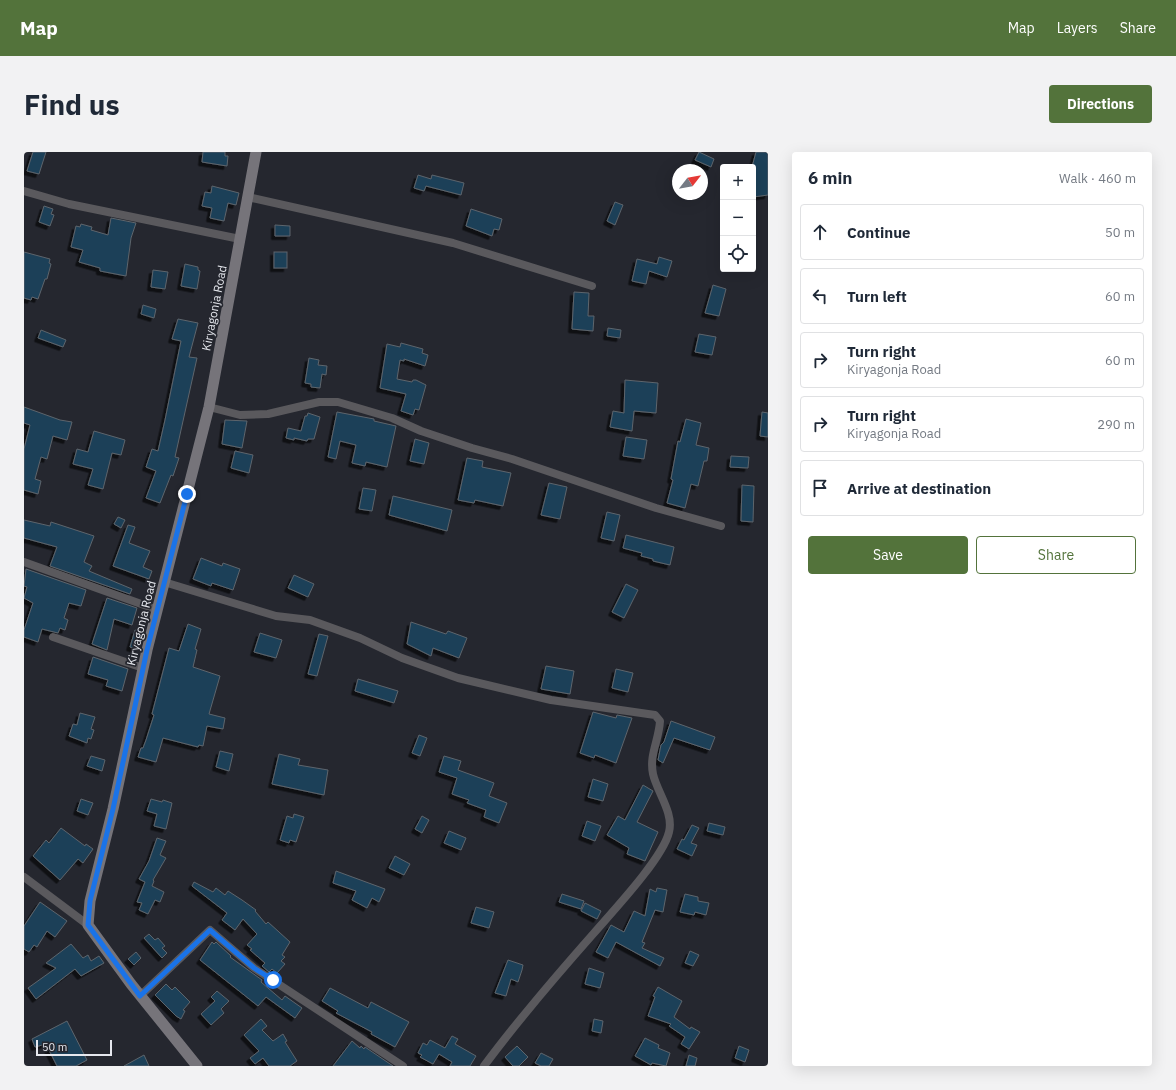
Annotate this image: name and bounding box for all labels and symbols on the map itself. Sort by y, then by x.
north arrow [672,164,708,200]
street label: Kiryagonja Road [198,264,230,352]
route end [178,485,196,503]
street label: Kiryagonja Road [123,579,159,667]
route start [264,971,282,989]
scale bar [36,1038,112,1057]

